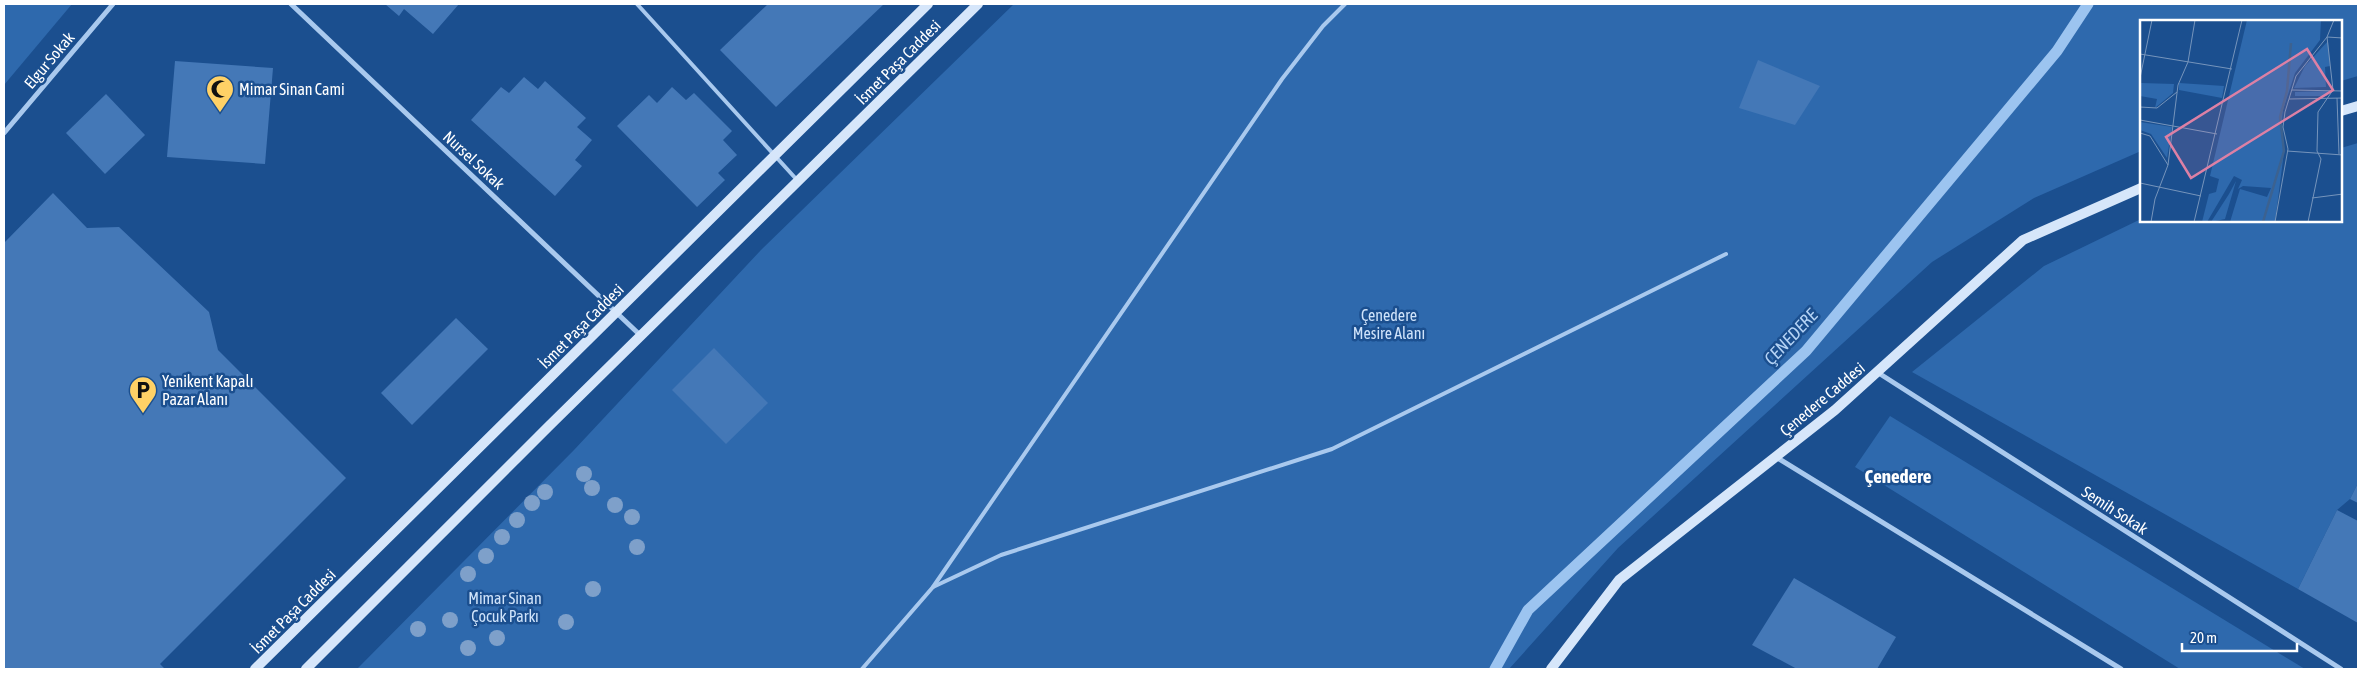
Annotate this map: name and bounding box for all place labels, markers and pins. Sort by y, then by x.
mosque icon: Mimar Sinan Cami [205,74,235,113]
place label: Mimar Sinan Cami [239,80,345,98]
place label: Yenikent Kapalı Pazar Alanı [162,372,253,408]
parking icon: Yenikent Kapalı Pazar Alanı [128,375,158,414]

